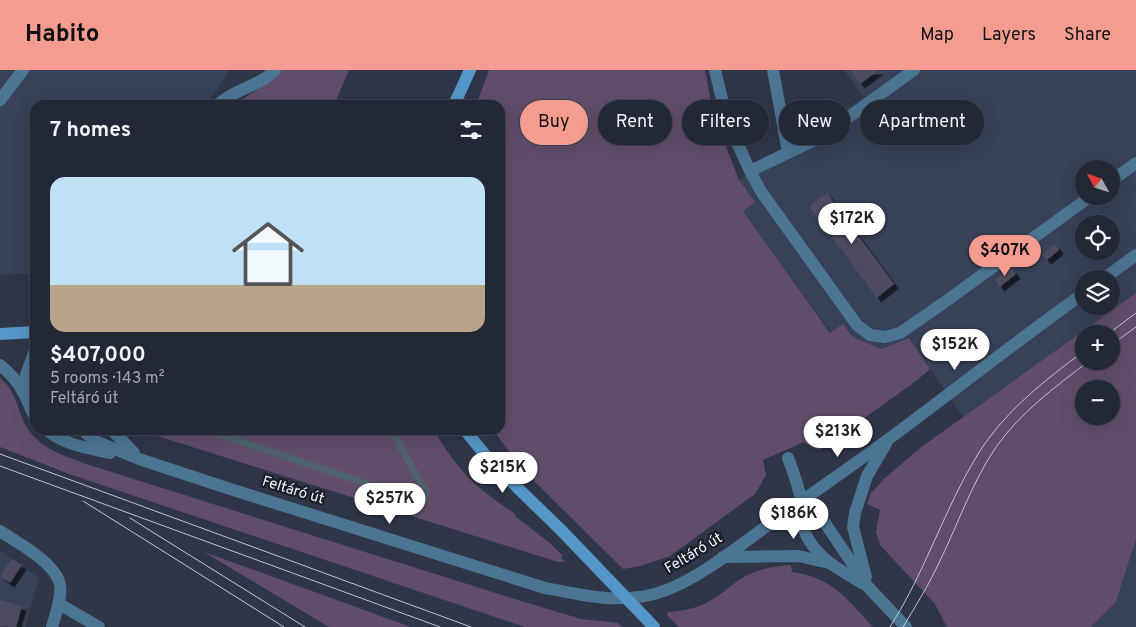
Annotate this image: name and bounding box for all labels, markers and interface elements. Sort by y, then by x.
text: Habito [25,20,99,50]
text: Map [920,24,954,47]
text: Layers [982,24,1036,47]
text: Share [1064,24,1111,47]
chip: Buy [520,100,588,145]
chip: Rent [598,100,672,145]
chip: Filters [682,100,769,145]
chip: New [779,100,850,145]
chip: Apartment [860,100,984,145]
icon: filters [457,116,485,144]
text: 7 homes [50,117,131,144]
north arrow [1075,160,1120,205]
map controls [1075,160,1120,425]
pin: $172K [817,202,887,245]
icon: home [223,209,313,299]
text: $172K [829,209,875,229]
button: locate [1075,215,1120,260]
pin: $407K [970,234,1040,277]
text: $407K [980,241,1030,261]
button: layers [1075,270,1120,315]
button: + [1075,325,1120,370]
pin: $152K [920,328,990,371]
text: $152K [932,335,978,355]
text: $407,000 [50,342,146,369]
text: 5 rooms · 143 m² [50,369,164,389]
button: − [1075,380,1120,425]
text: Feltáró út [50,389,119,409]
pin: $213K [803,416,873,458]
text: $213K [815,422,861,442]
pin: $215K [468,452,538,494]
text: $215K [480,458,526,478]
street label: Feltáró út [259,473,327,509]
pin: $257K [355,482,425,525]
text: $257K [365,489,415,509]
pin: $186K [759,498,829,540]
text: $186K [770,504,818,524]
street label: Feltáró út [662,529,726,579]

